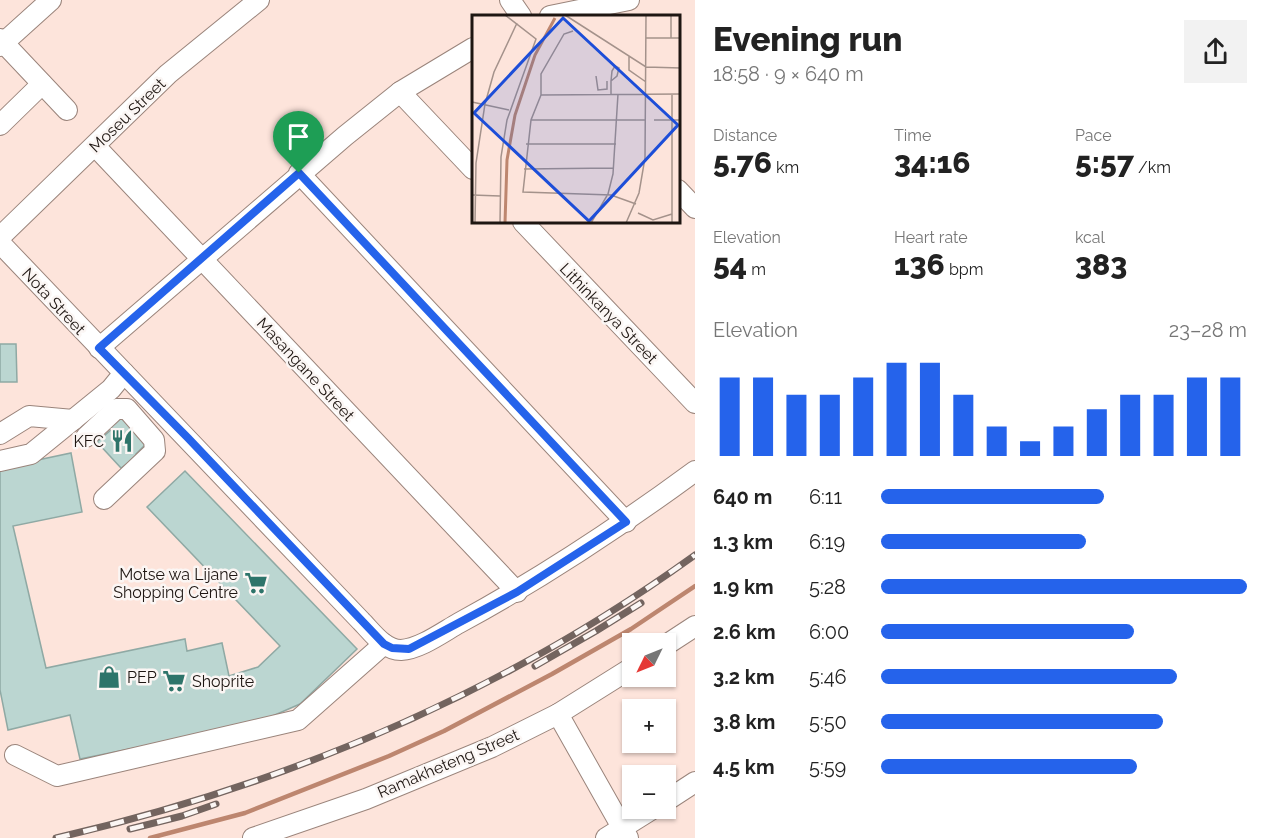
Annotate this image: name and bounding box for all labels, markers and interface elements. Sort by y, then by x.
inset map [472,15,680,224]
text: Evening run [713,20,903,59]
button: share [1184,20,1247,83]
text: 18:58 · 9 × 640 m [713,62,864,86]
street label: Moseu Street [85,74,170,156]
pin [273,111,324,173]
icon: arrive [282,120,315,153]
text: Distance [713,126,777,145]
text: Time [894,126,931,145]
text: Pace [1075,126,1112,145]
text: 5.76 [713,145,772,180]
text: 34:16 [894,145,970,180]
text: 5:57 [1075,145,1134,180]
text: km [772,158,799,177]
text: /km [1134,158,1171,177]
text: Elevation [713,228,781,247]
text: Heart rate [894,228,968,247]
text: kcal [1075,228,1105,247]
text: 54 [713,247,747,282]
text: 136 [894,247,945,282]
text: 383 [1075,247,1127,282]
street label: Lithinkanya Street [556,259,662,368]
text: m [747,260,766,279]
text: bpm [945,260,983,279]
street label: Nota Street [18,264,90,339]
street label: Masangane Street [253,314,359,425]
text: Elevation [713,318,798,342]
text: 23–28 m [1169,318,1247,342]
restaurant icon: KFC [109,428,135,454]
place label: KFC [74,432,104,451]
text: 640 m [713,485,772,509]
text: 6:11 [809,485,842,509]
text: 1.3 km [713,530,773,554]
text: 6:19 [809,530,845,554]
place label: Motse wa Lijane Shopping Centre [113,565,238,602]
supermarket icon: Motse wa Lijane Shopping Centre [243,570,269,596]
text: 1.9 km [713,575,774,599]
text: 5:28 [809,575,846,599]
text: 2.6 km [713,620,776,644]
text: 6:00 [809,620,849,644]
north arrow [622,633,676,687]
map controls [622,633,676,819]
shop icon: PEP [96,664,122,690]
text: 3.2 km [713,665,775,689]
text: 5:46 [809,665,847,689]
place label: PEP [127,668,157,687]
supermarket icon: Shoprite [161,668,187,694]
place label: Shoprite [192,672,254,691]
button: + [622,699,676,753]
text: 3.8 km [713,710,775,734]
text: 5:50 [809,710,847,734]
street label: Ramakheteng Street [375,725,522,802]
text: 4.5 km [713,755,775,779]
text: 5:59 [809,755,846,779]
button: − [622,765,676,819]

